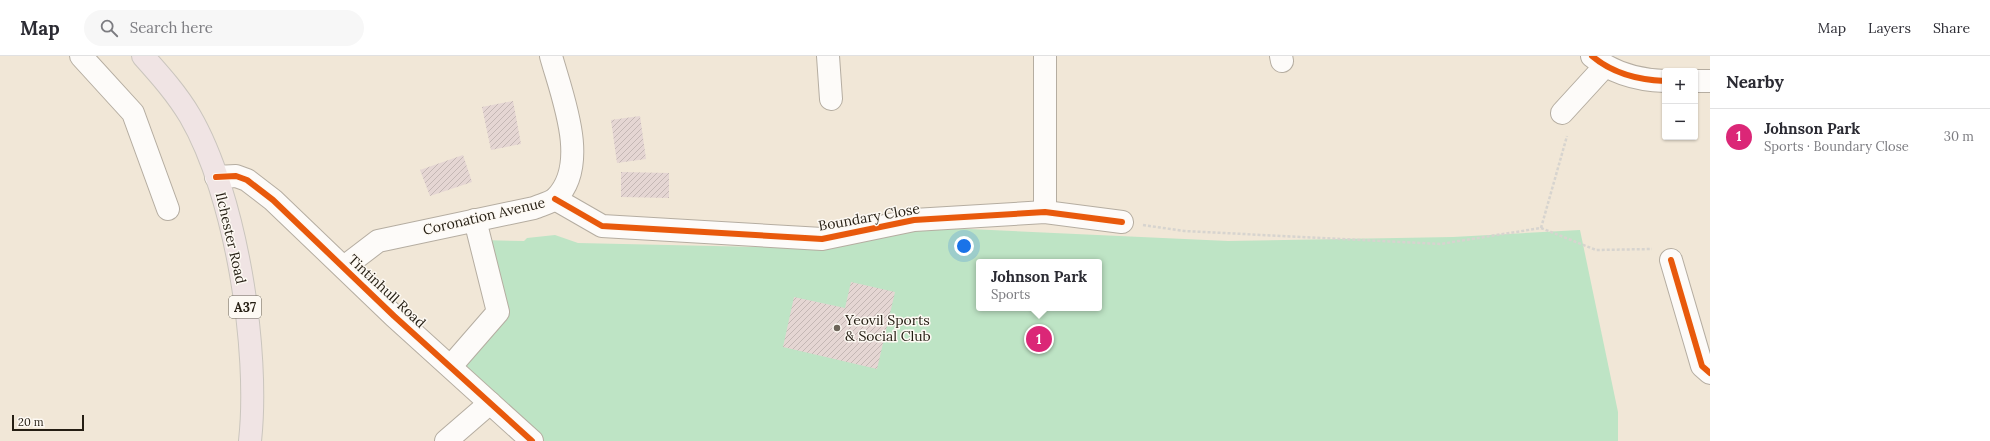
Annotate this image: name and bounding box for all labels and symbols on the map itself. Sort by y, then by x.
street label: Ilchester Road [212,190,250,286]
street label: Coronation Avenue [421,193,547,239]
street label: Boundary Close [817,199,921,235]
your location [954,236,974,256]
street label: Tintinhull Road [344,250,430,332]
road number: A37 [229,296,261,318]
place label: Yeovil Sports & Social Club [844,311,931,345]
marker: Yeovil Sports & Social Club [832,323,842,333]
pin: 1 [1026,324,1052,354]
scale bar [12,413,84,432]

